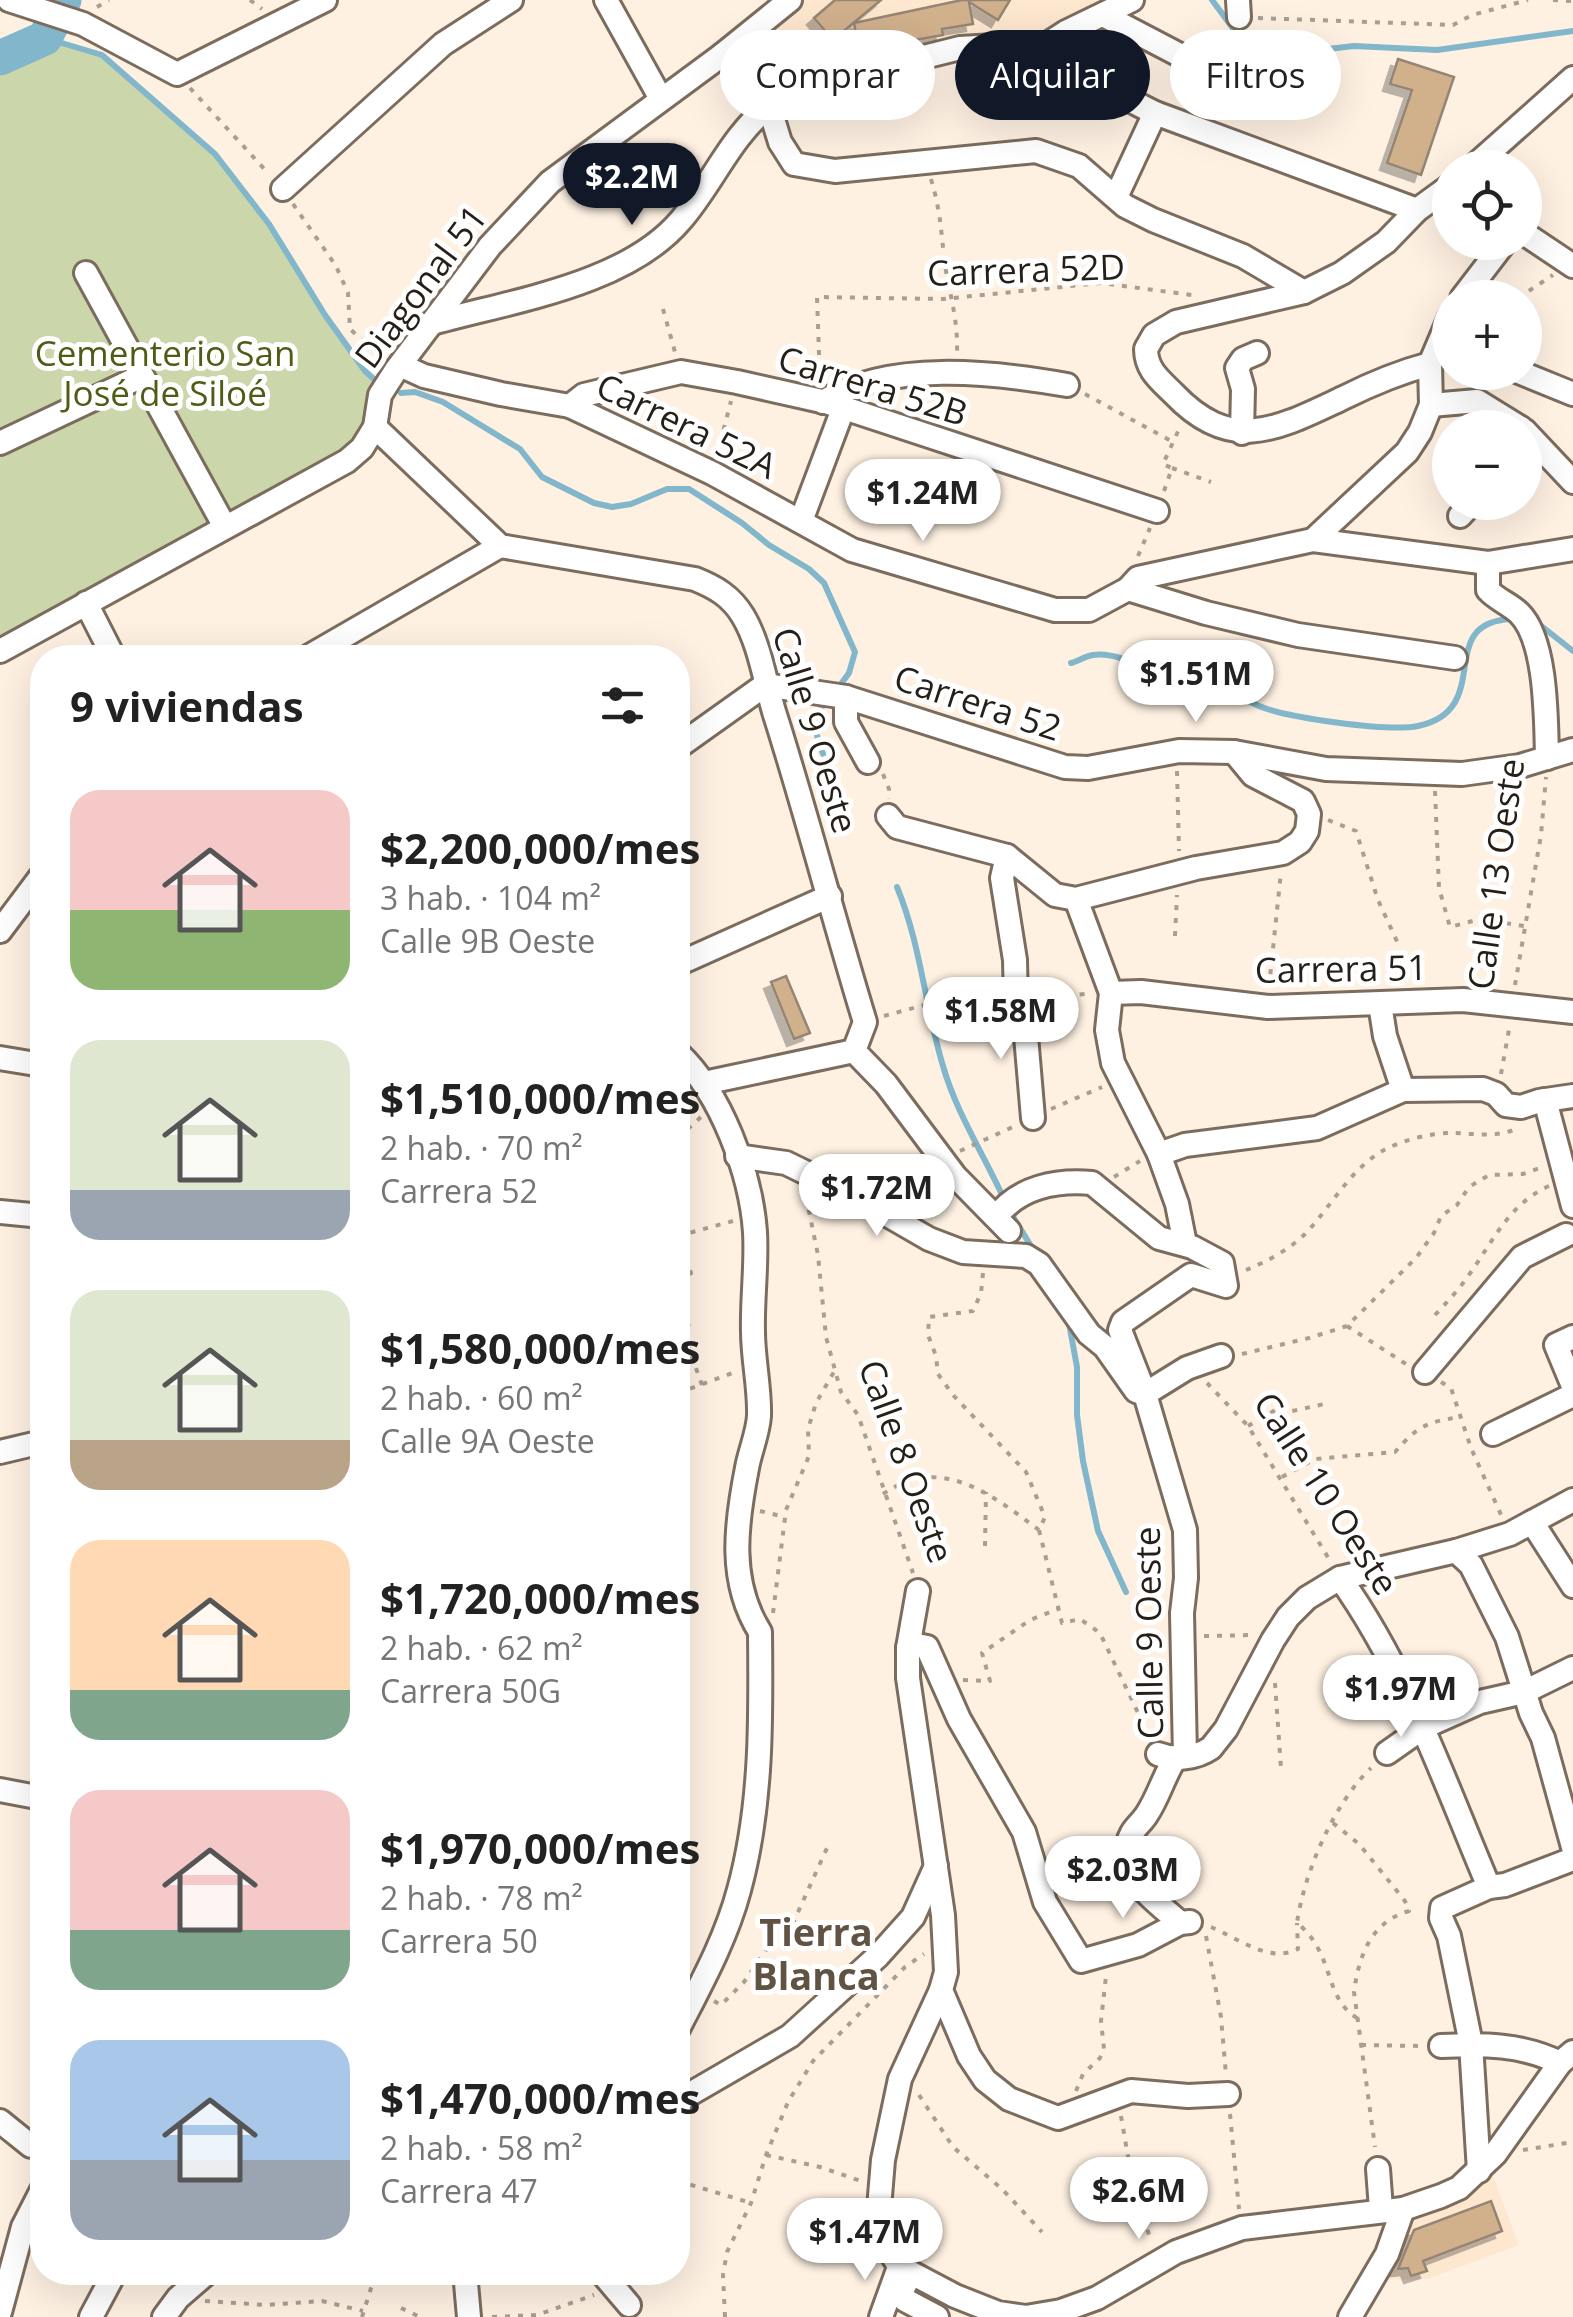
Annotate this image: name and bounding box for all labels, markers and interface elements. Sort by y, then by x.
chip: Comprar [720,30,935,120]
chip: Alquilar [955,30,1150,120]
chip: Filtros [1170,30,1341,120]
pin: $2.2M [562,143,702,228]
map controls [1432,150,1542,520]
button: locate [1432,150,1542,260]
text: $2.2M [585,154,679,197]
street label: Diagonal 51 [343,195,497,377]
street label: Carrera 52D [926,242,1126,296]
button: + [1432,280,1542,390]
park label: Cementerio San José de Siloé [35,329,295,416]
street label: Carrera 52B [773,334,973,436]
street label: Carrera 52A [589,361,786,489]
button: − [1432,410,1542,520]
pin: $1.24M [842,459,1004,544]
text: $1.24M [867,470,979,513]
street label: Calle 9 Oeste [762,621,870,839]
pin: $1.51M [1115,640,1277,725]
text: $1.51M [1140,651,1252,694]
street label: Carrera 52 [889,653,1067,751]
text: 9 viviendas [70,677,304,734]
icon: filters [595,678,650,733]
street label: Calle 13 Oeste [1456,756,1534,992]
text: $2,200,000/mes [380,819,700,876]
icon: home [150,830,270,950]
text: 3 hab. · 104 m² [380,876,601,919]
text: Calle 9B Oeste [380,919,595,962]
street label: Carrera 51 [1254,943,1428,993]
pin: $1.58M [920,977,1082,1062]
text: $1.58M [945,988,1057,1031]
text: $1,510,000/mes [380,1069,700,1126]
icon: home [150,1080,270,1200]
text: 2 hab. · 70 m² [380,1126,583,1169]
pin: $1.72M [796,1154,958,1239]
text: $1.72M [821,1165,933,1208]
text: Carrera 52 [380,1169,538,1212]
text: $1,580,000/mes [380,1319,700,1376]
icon: home [150,1330,270,1450]
street label: Calle 8 Oeste [849,1353,965,1569]
text: 2 hab. · 60 m² [380,1376,583,1419]
street label: Calle 10 Oeste [1244,1383,1410,1603]
text: Calle 9A Oeste [380,1419,595,1462]
street label: Calle 9 Oeste [1123,1526,1173,1740]
text: $1,720,000/mes [380,1569,700,1626]
icon: home [150,1580,270,1700]
text: 2 hab. · 62 m² [380,1626,583,1669]
pin: $1.97M [1320,1655,1482,1740]
text: $1.97M [1345,1666,1457,1709]
text: Carrera 50G [380,1669,561,1712]
text: $1,970,000/mes [380,1819,700,1876]
icon: home [150,1830,270,1950]
pin: $2.03M [1042,1836,1204,1921]
text: $2.03M [1067,1847,1179,1890]
text: 2 hab. · 78 m² [380,1876,583,1919]
district label: Tierra Blanca [752,1905,880,2001]
text: Carrera 50 [380,1919,538,1962]
text: $1,470,000/mes [380,2069,700,2126]
icon: home [150,2080,270,2200]
text: 2 hab. · 58 m² [380,2126,583,2169]
pin: $2.6M [1069,2157,1209,2242]
text: $2.6M [1092,2168,1186,2211]
text: Carrera 47 [380,2169,538,2212]
pin: $1.47M [784,2198,946,2283]
text: $1.47M [809,2209,921,2252]

